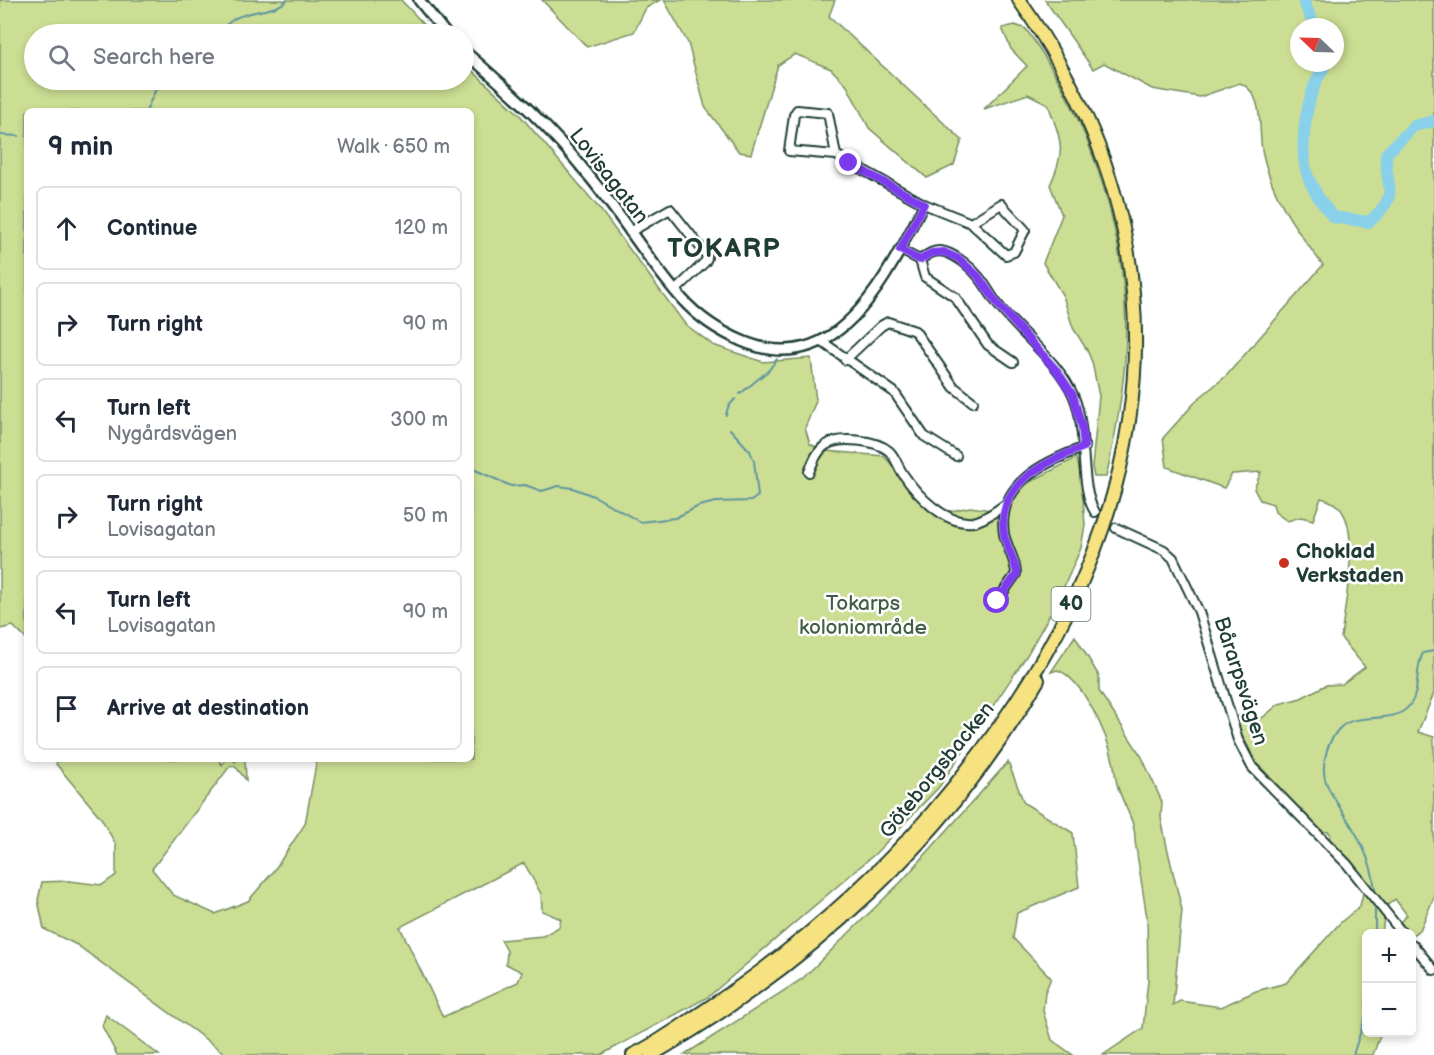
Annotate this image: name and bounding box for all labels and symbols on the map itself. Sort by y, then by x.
north arrow [1290,18,1344,72]
street label: Lovisagatan [564,123,654,229]
route end [835,149,861,175]
district label: TOKARP [667,233,781,265]
place label: Choklad Verkstaden [1296,539,1404,588]
marker: Choklad Verkstaden [1277,556,1291,570]
route start [983,587,1009,613]
road number: 40 [1052,587,1090,621]
park label: Tokarps koloniområde [799,591,927,640]
street label: Bårarpsvägen [1208,614,1274,748]
street label: Göteborgsbacken [874,697,1000,843]

